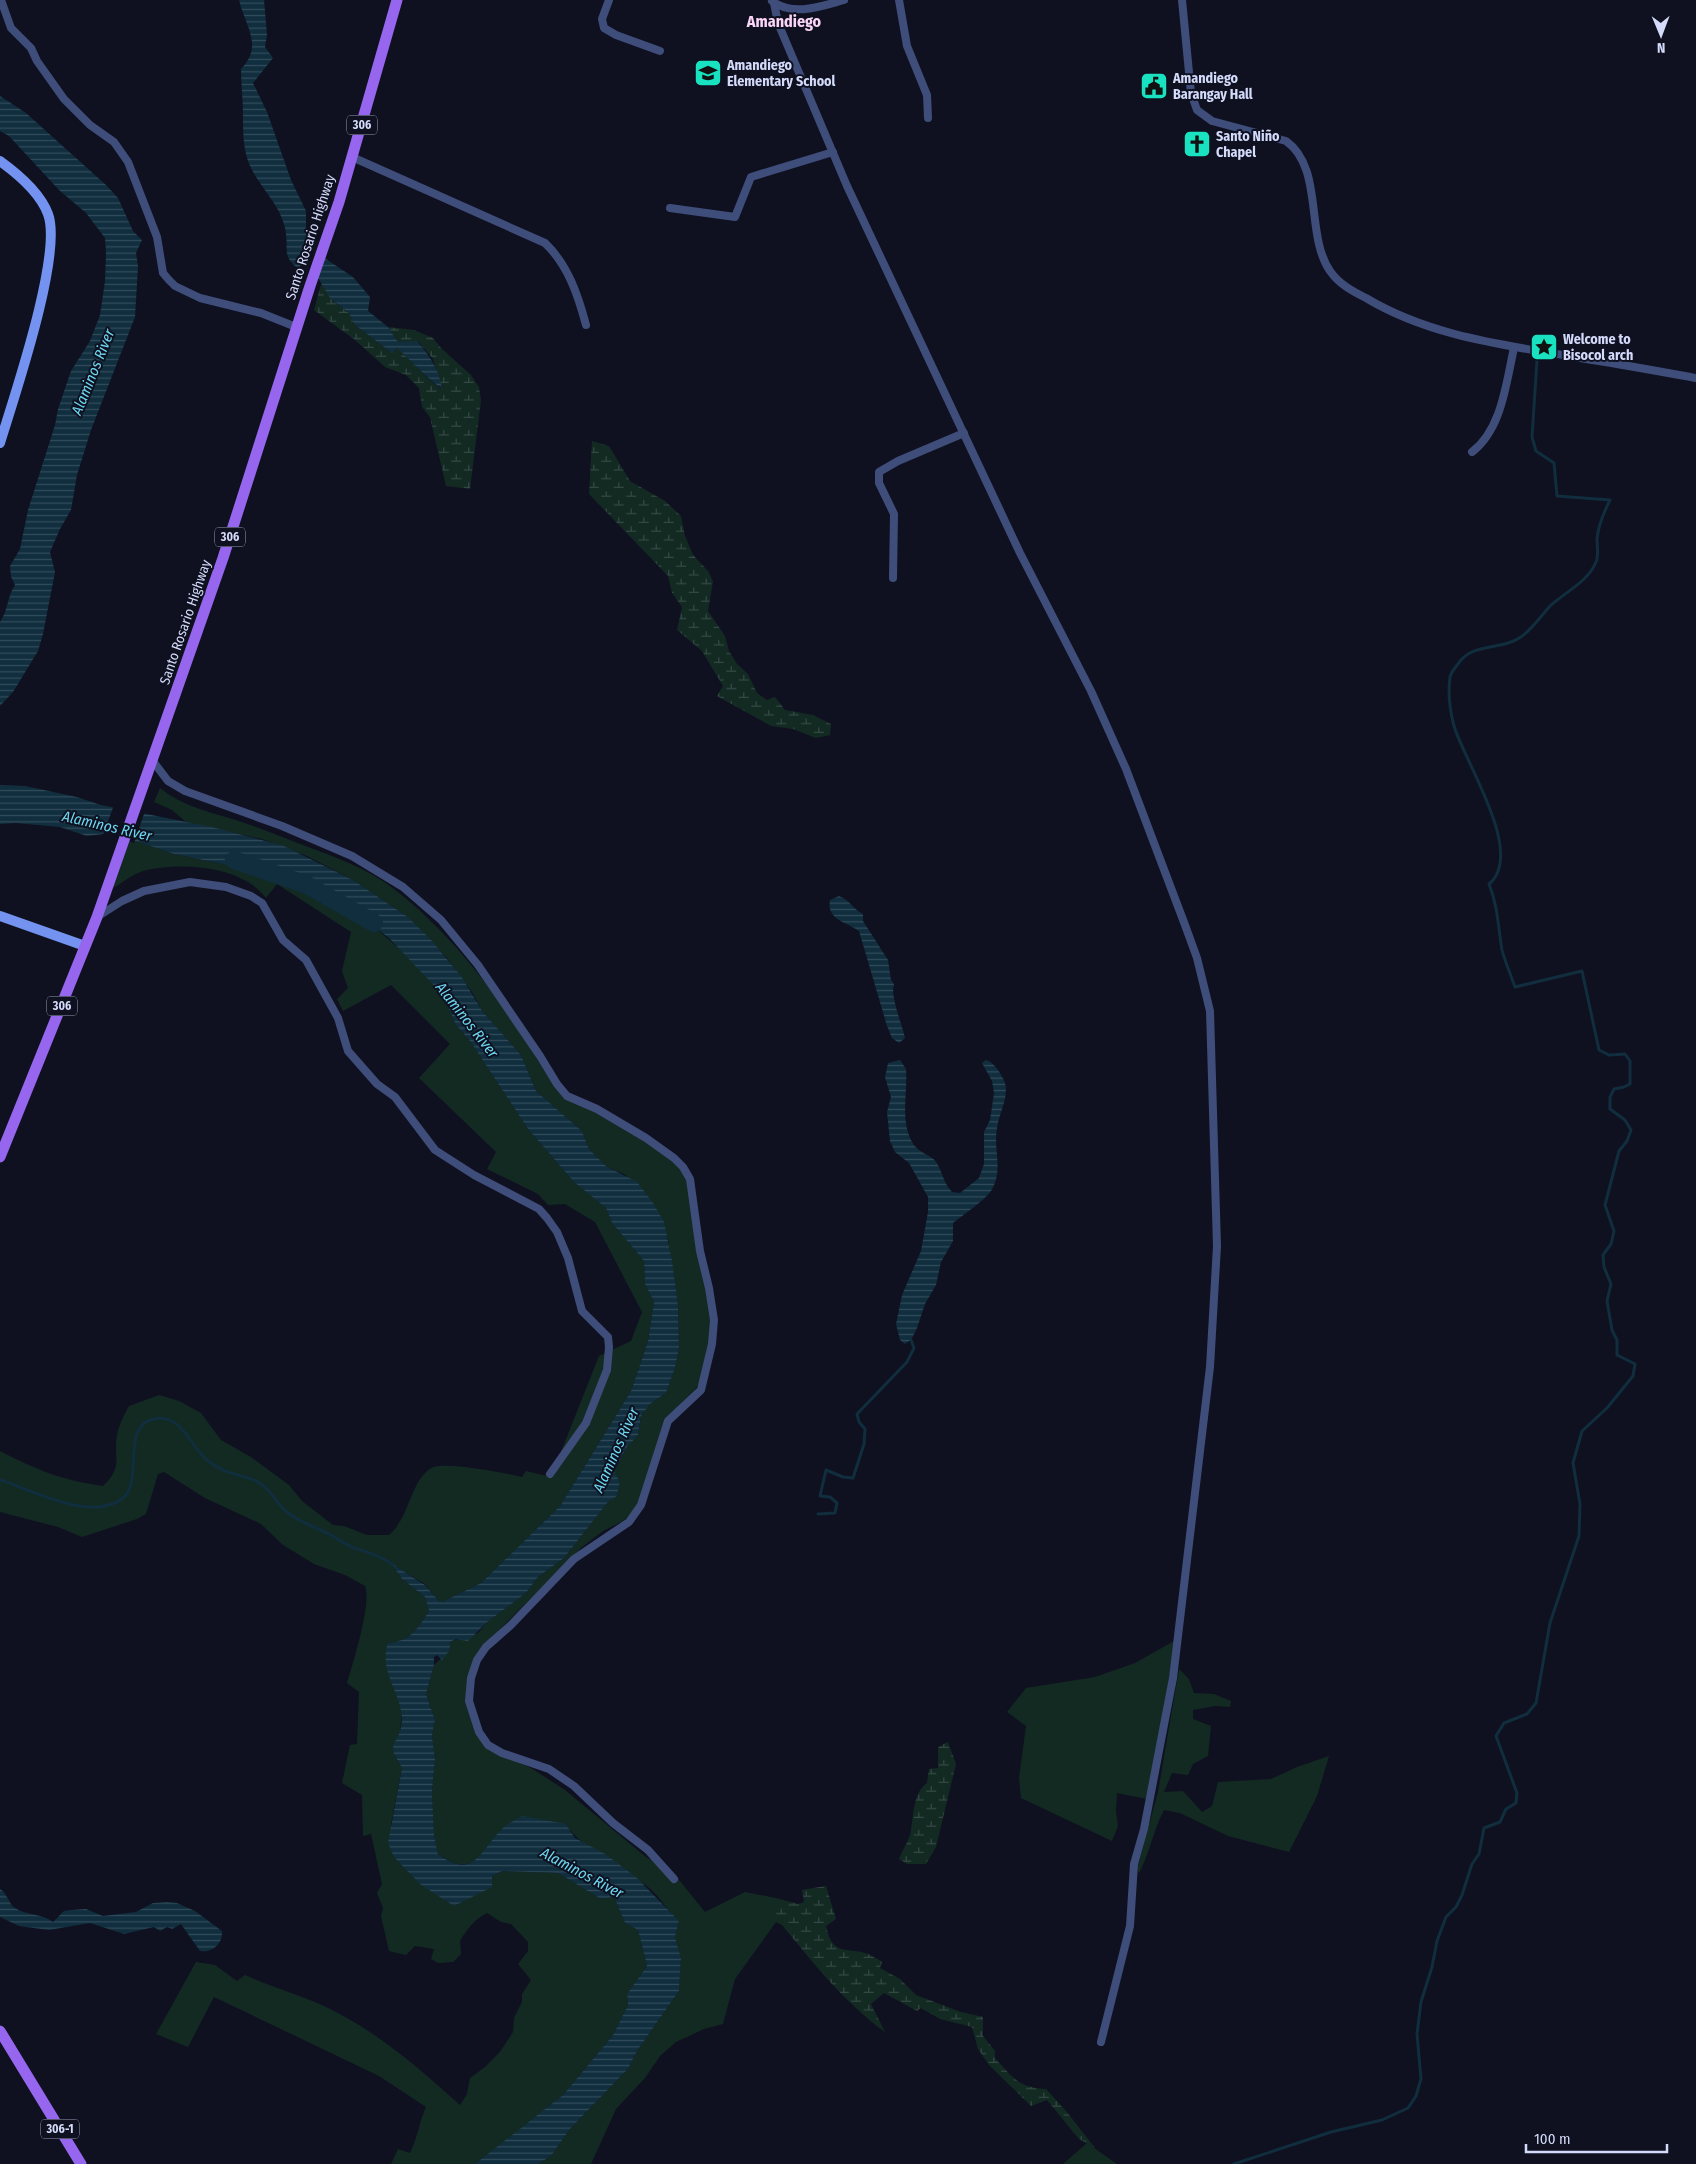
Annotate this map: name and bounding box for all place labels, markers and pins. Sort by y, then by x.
place label: Amandiego Elementary School [726,57,836,90]
school or university icon: Amandiego Elementary School [693,58,723,88]
place label: Amandiego Barangay Hall [1172,70,1253,103]
public building icon: Amandiego Barangay Hall [1139,71,1169,101]
place label: Santo Niño Chapel [1216,128,1280,161]
church icon: Santo Niño Chapel [1182,129,1212,159]
place label: Welcome to Bisocol arch [1563,331,1633,364]
place icon: Welcome to Bisocol arch [1529,332,1559,362]

